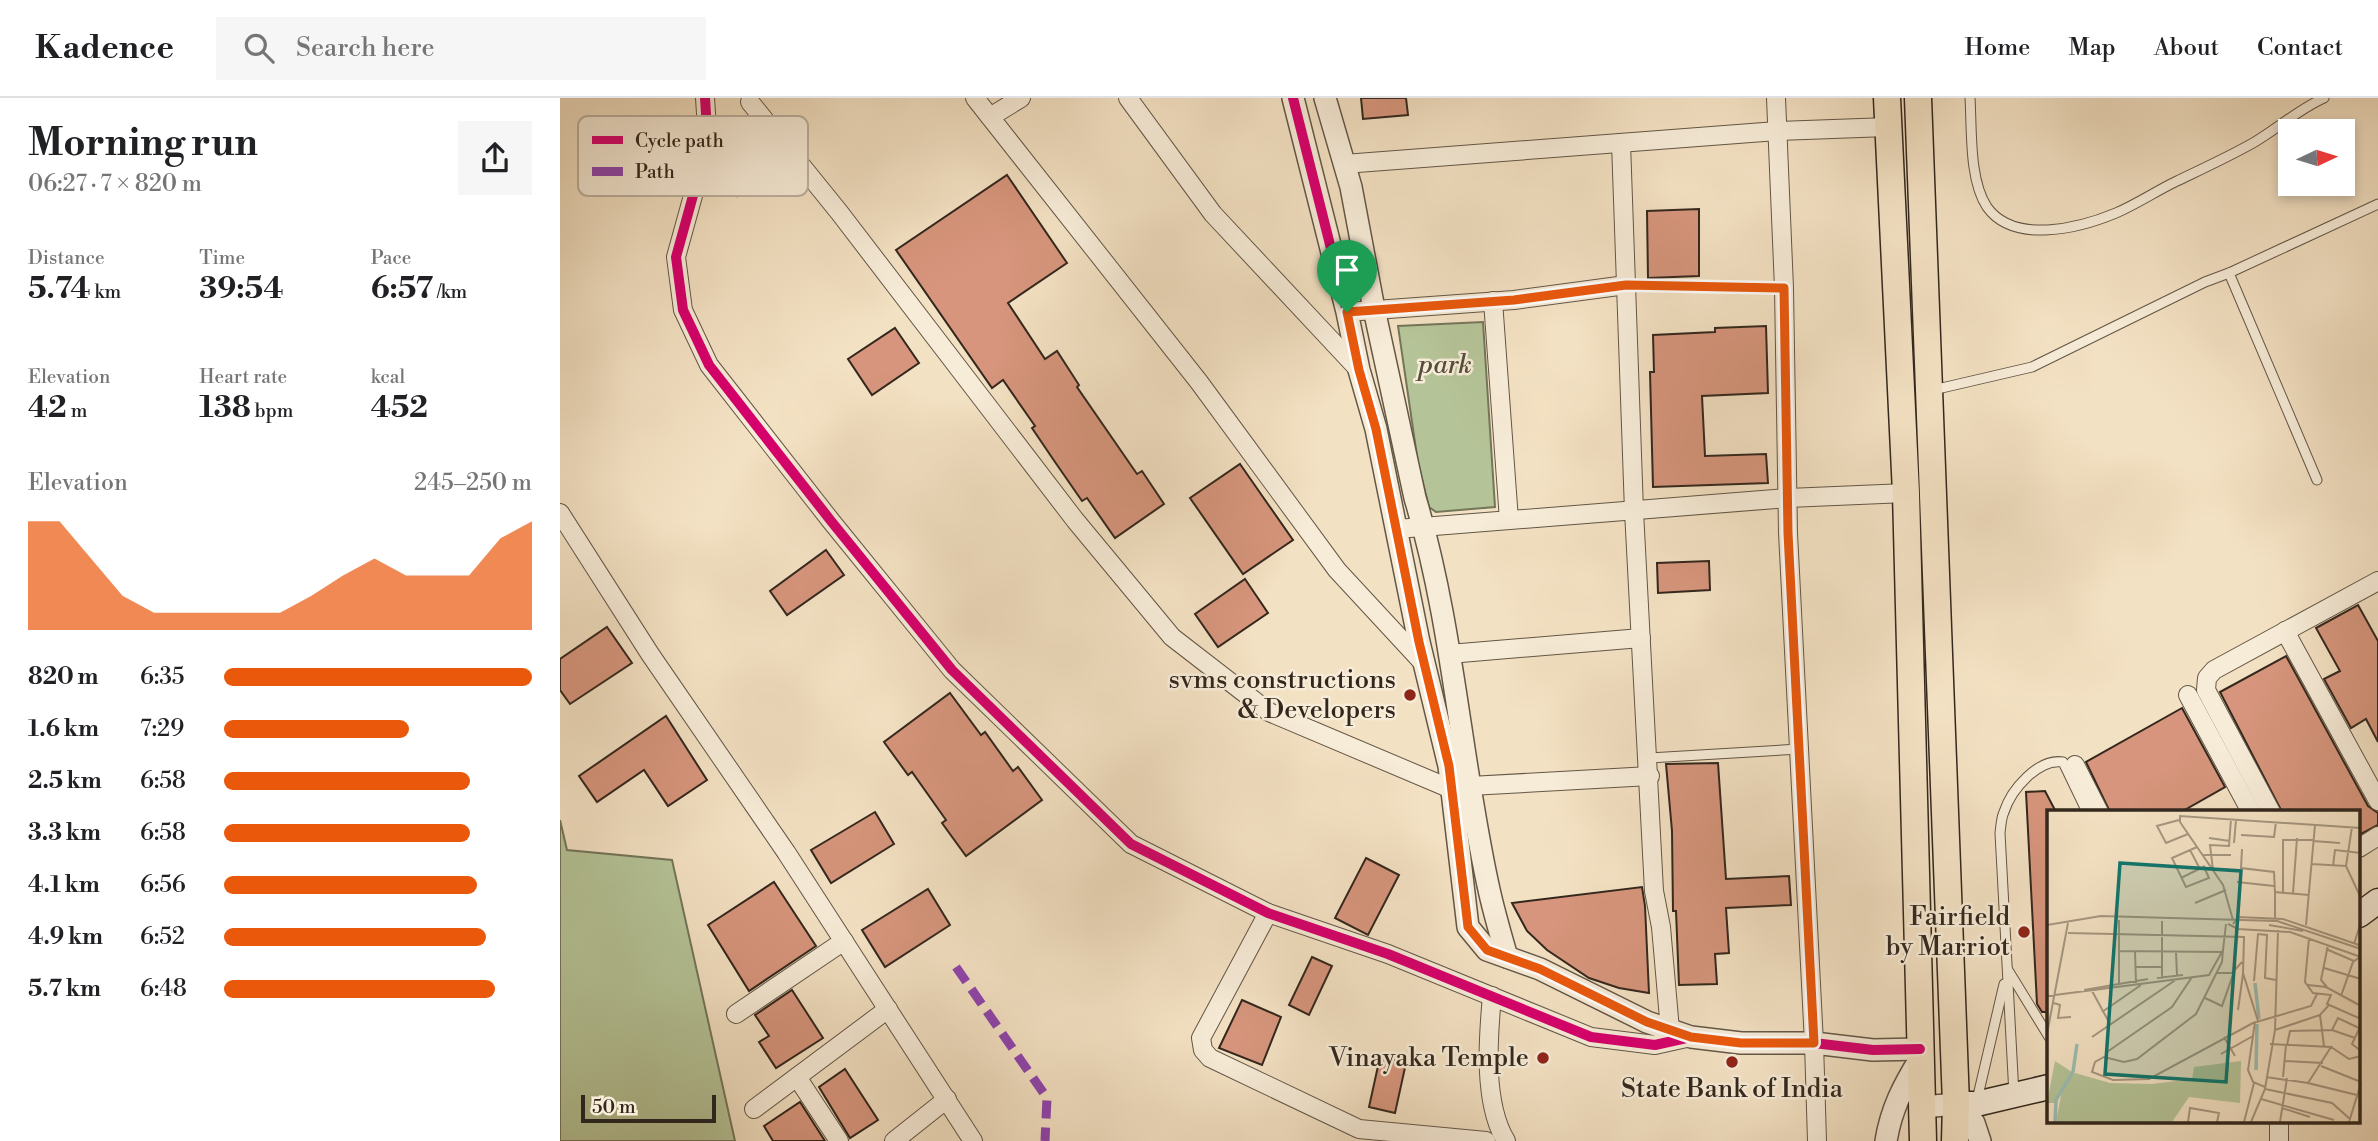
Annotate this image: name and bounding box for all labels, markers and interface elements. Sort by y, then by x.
search box [216,17,706,80]
text: Kadence [35,28,174,69]
icon: search [240,29,278,67]
text: Search here [296,32,435,64]
text: Home [1965,33,2030,63]
text: Map [2068,33,2116,63]
text: About [2154,33,2219,63]
text: Contact [2257,33,2343,63]
legend [578,116,808,196]
north arrow [2278,119,2356,196]
map controls [2278,119,2355,196]
text: Morning run [28,120,258,167]
button: share [458,121,532,195]
text: Cycle path [635,129,724,153]
text: Path [635,160,675,184]
text: 06:27 · 7 × 820 m [28,170,202,198]
pin [1317,240,1377,312]
text: Distance [28,246,105,270]
text: Time [199,246,245,270]
text: Pace [371,246,411,270]
icon: arrive [1328,251,1366,289]
text: 5.74 [28,270,91,308]
text: 39:54 [199,270,284,308]
text: 6:57 [371,270,433,308]
text: km [91,280,121,304]
text: /km [433,280,467,304]
park label: park [1415,349,1472,381]
text: Elevation [28,365,110,389]
text: Heart rate [199,365,287,389]
text: kcal [371,365,405,389]
text: 42 [28,389,67,427]
text: 138 [199,389,251,427]
text: 452 [371,389,428,427]
text: m [67,399,87,423]
text: bpm [251,399,293,423]
text: Elevation [28,469,128,497]
text: 245–250 m [414,469,532,497]
text: 820 m [28,663,98,691]
text: 6:35 [140,663,185,691]
place label: svms constructions & Developers [1168,664,1396,726]
marker: svms constructions & Developers [1402,687,1418,703]
text: 1.6 km [28,715,99,743]
text: 7:29 [140,715,184,743]
text: 2.5 km [28,767,102,795]
text: 6:58 [140,767,186,795]
inset map [2047,810,2360,1124]
text: 3.3 km [28,819,101,847]
text: 6:58 [140,819,186,847]
text: 4.1 km [28,871,100,899]
text: 6:56 [140,871,186,899]
place label: Fairfield by Marriot [1886,901,2010,963]
text: 4.9 km [28,923,103,951]
text: 6:52 [140,923,185,951]
marker: Fairfield by Marriot [2016,924,2032,940]
text: 5.7 km [28,975,101,1003]
text: 6:48 [140,975,187,1003]
place label: Vinayaka Temple [1328,1042,1529,1074]
marker: Vinayaka Temple [1535,1050,1551,1066]
marker: State Bank of India [1724,1054,1740,1070]
place label: State Bank of India [1621,1073,1844,1105]
scale bar [581,1092,716,1124]
text: 50 m [592,1095,636,1119]

